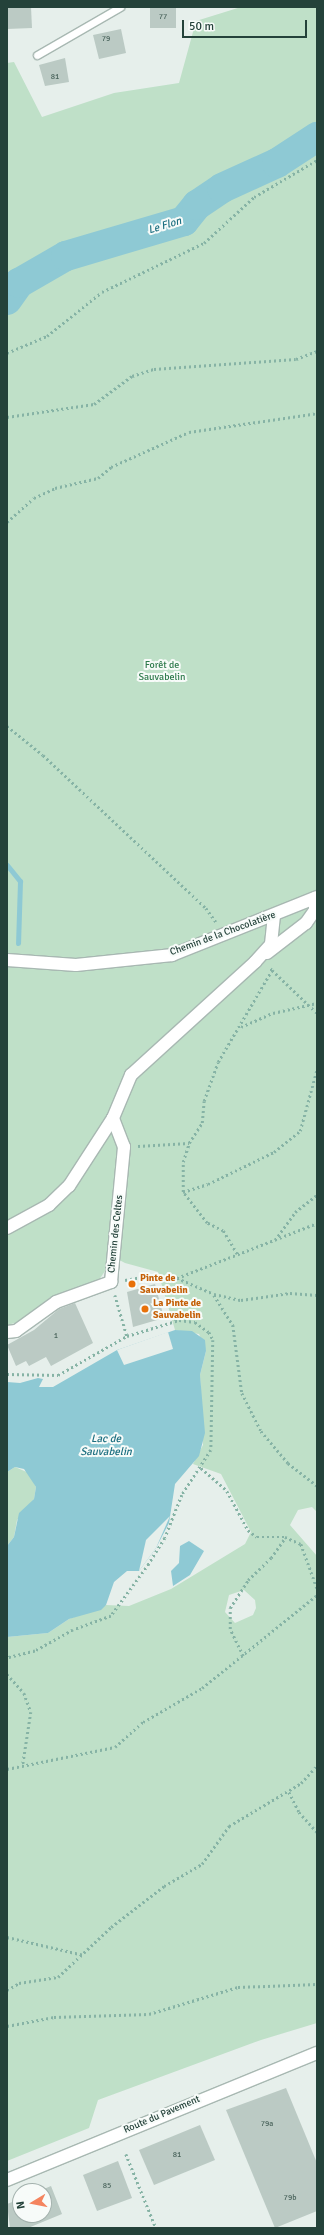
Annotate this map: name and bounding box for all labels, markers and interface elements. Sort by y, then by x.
house number: 77 [159,12,167,22]
scale bar [184,12,309,38]
text: 50 m [189,19,214,34]
house number: 79 [102,34,110,44]
house number: 81 [51,72,59,82]
water label: Le Flon [147,215,183,237]
park label: Forêt de Sauvabelin [138,659,186,682]
street label: Chemin de la Chocolatière [168,909,278,959]
street label: Chemin des Celtes [106,1194,126,1274]
place label: Pinte de Sauvabelin [140,1272,188,1296]
marker: Pinte de Sauvabelin [127,1279,137,1289]
place label: La Pinte de Sauvabelin [153,1297,201,1320]
marker: La Pinte de Sauvabelin [140,1304,150,1314]
house number: 1 [54,1331,58,1341]
water label: Lac de Sauvabelin [80,1433,132,1459]
street label: Route du Pavement [122,2093,202,2137]
house number: 79a [261,2119,273,2129]
house number: 81 [173,2150,181,2160]
house number: 85 [103,2181,111,2191]
north arrow [12,2183,52,2223]
house number: 79b [284,2193,296,2203]
text: N [14,2200,28,2210]

